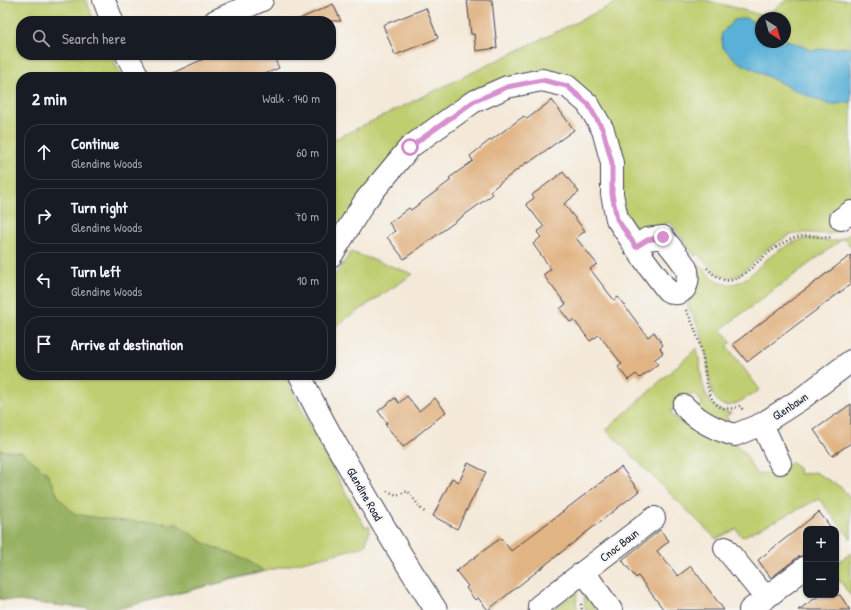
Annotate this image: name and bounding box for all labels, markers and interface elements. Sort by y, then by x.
north arrow [755,12,791,48]
search box [16,16,336,60]
icon: search [30,27,52,49]
text: Search here [62,28,126,49]
text: 2 min [32,87,67,110]
text: Walk · 140 m [262,89,320,107]
text: Continue [71,133,119,154]
route start [401,138,419,156]
icon: ahead [33,141,55,163]
text: 60 m [296,143,319,161]
text: Glendine Woods [71,154,142,172]
text: Turn right [71,197,127,218]
icon: right [33,205,55,227]
text: 70 m [295,207,319,225]
text: Glendine Woods [71,218,142,236]
route end [654,228,672,246]
text: Turn left [71,261,121,282]
icon: left [33,269,55,291]
text: 10 m [297,271,319,289]
text: Glendine Woods [71,282,142,300]
icon: arrive [33,333,55,355]
text: Arrive at destination [71,334,183,355]
street label: Glenbawn [769,388,811,424]
street label: Glendine Road [343,464,387,524]
street label: Cnoc Baun [596,524,642,566]
map controls [803,526,839,598]
button: + [803,526,839,562]
button: − [803,562,839,598]

